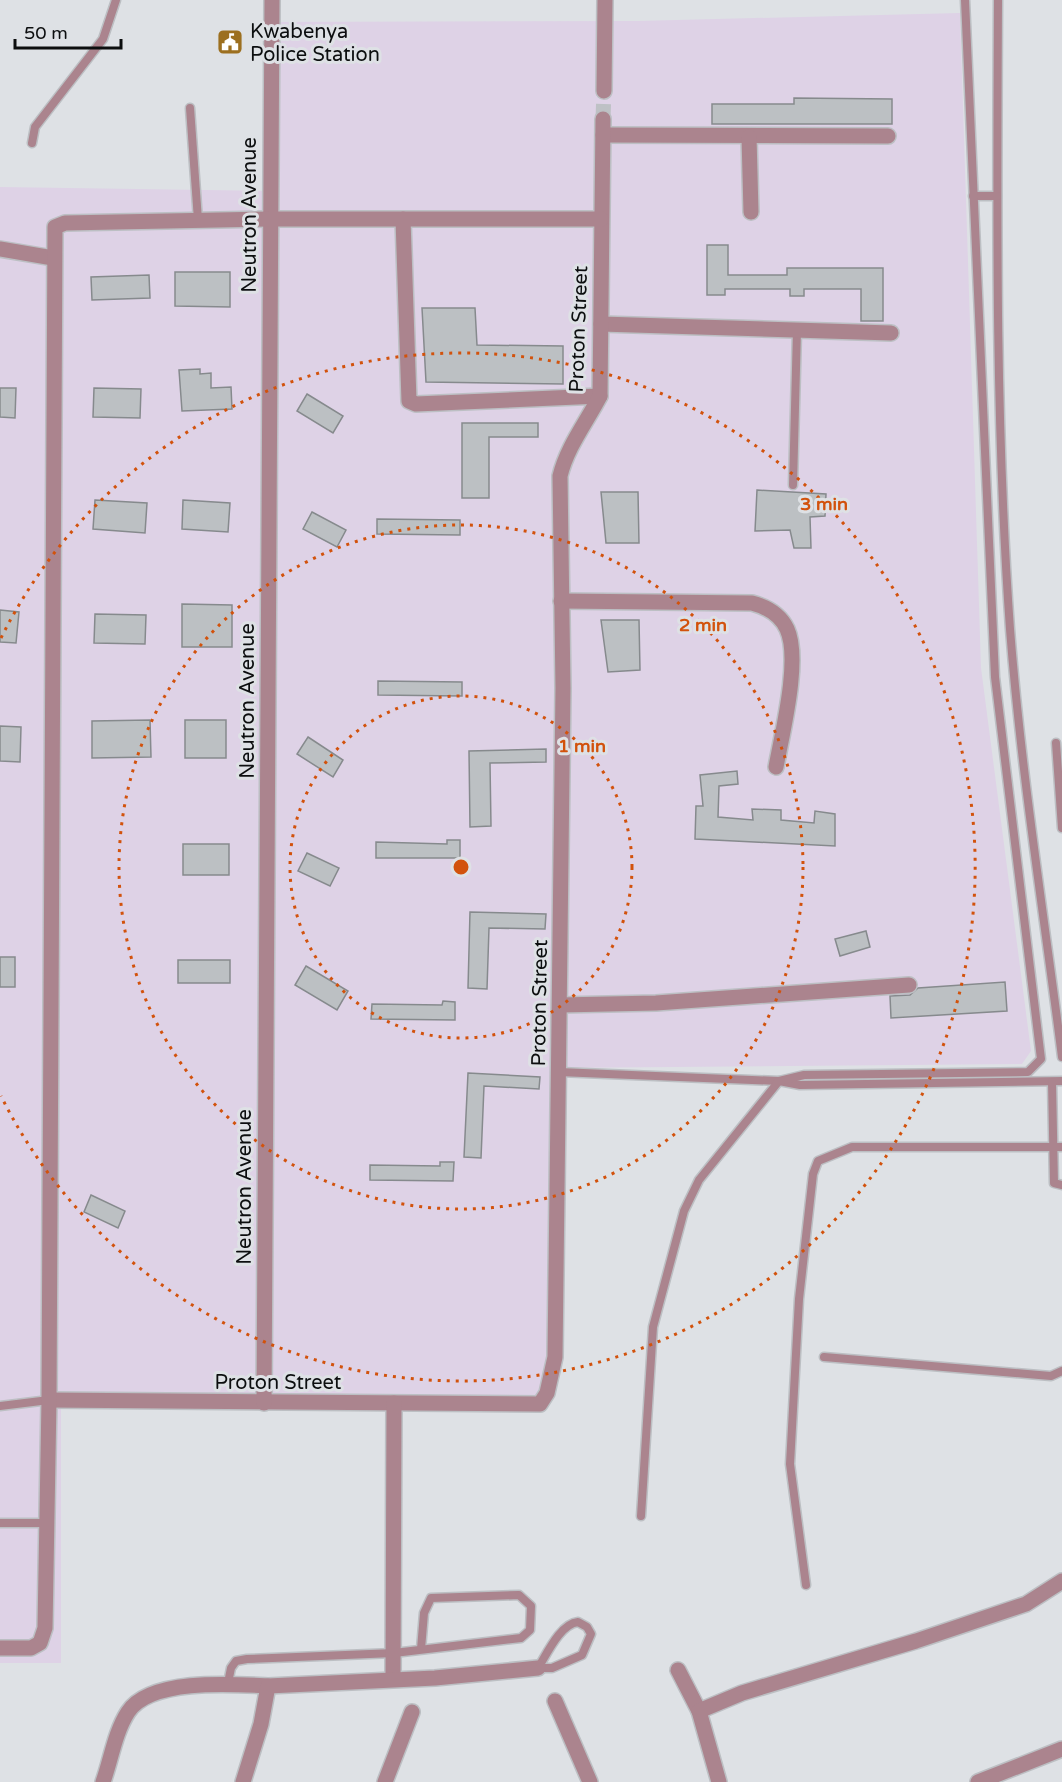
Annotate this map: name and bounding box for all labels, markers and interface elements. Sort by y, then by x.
scale bar [15,12,122,50]
place label: Kwabenya Police Station [250,20,380,67]
text: 50 m [24,22,68,44]
public building icon: Kwabenya Police Station [215,27,245,57]
street label: Neutron Avenue [238,137,262,293]
street label: Proton Street [565,265,593,393]
text: 3 min [800,493,848,515]
text: 2 min [679,614,727,636]
street label: Neutron Avenue [236,623,260,779]
text: 1 min [558,735,606,757]
centre of rings [451,857,471,877]
street label: Proton Street [527,939,553,1067]
street label: Neutron Avenue [233,1109,257,1265]
street label: Proton Street [215,1371,342,1395]

